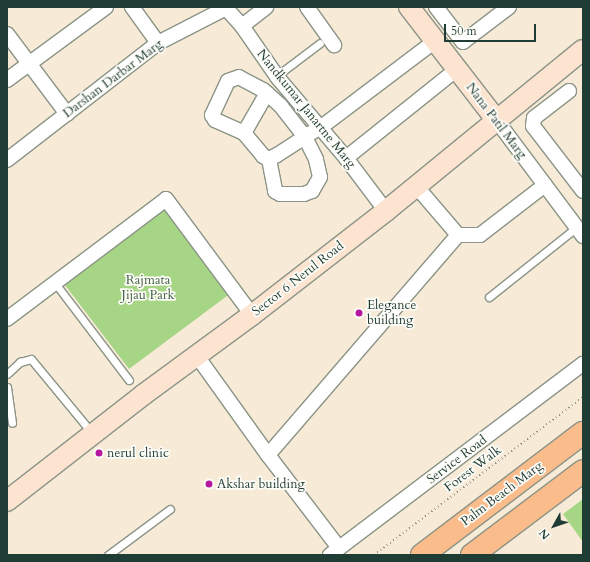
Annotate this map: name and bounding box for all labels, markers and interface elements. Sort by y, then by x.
scale bar [446,16,538,42]
text: 50 m [451,23,477,39]
street label: Darshan Darbar Marg [60,36,166,122]
street label: Nandkumar Janartne Marg [253,46,359,172]
street label: Nana Patil Marg [462,80,530,162]
street label: Sector 6 Nerul Road [249,238,347,320]
park label: Rajmata Jijau Park [122,273,174,304]
place label: Elegance building [367,298,416,329]
marker: Elegance building [354,308,364,318]
street label: Service Road [424,432,490,488]
street label: Forest Walk [441,443,505,495]
place label: nerul clinic [107,445,169,461]
marker: nerul clinic [94,448,104,458]
street label: Palm Beach Marg [458,458,546,530]
place label: Akshar building [217,476,305,492]
marker: Akshar building [204,479,214,489]
north arrow [534,506,574,546]
text: N [536,526,553,543]

